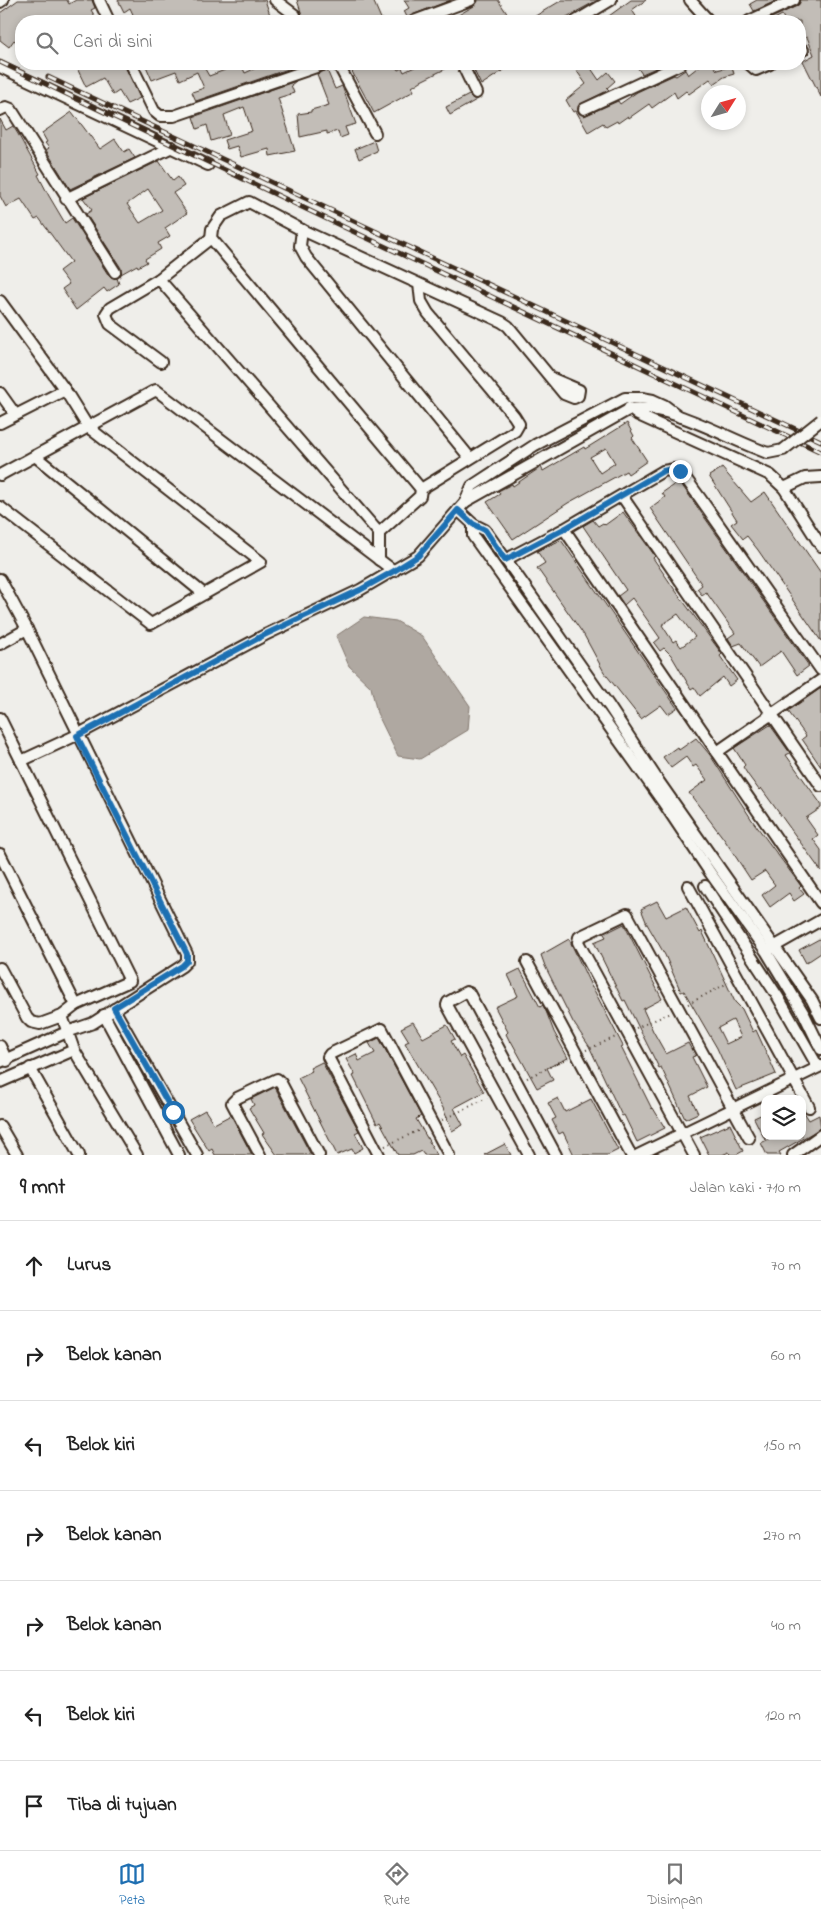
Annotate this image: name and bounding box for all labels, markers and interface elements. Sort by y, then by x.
search box [15,15,806,70]
icon: search [33,29,61,57]
text: Cari di sini [73,29,152,56]
north arrow [701,85,746,130]
route end [669,460,692,483]
map controls [761,1095,806,1140]
button: layers [761,1095,806,1140]
route start [162,1101,185,1124]
text: 9 mnt [20,1173,65,1203]
text: Jalan kaki · 710 m [689,1176,801,1200]
icon: ahead [20,1252,48,1280]
text: Lurus [67,1252,111,1279]
text: 70 m [771,1254,801,1278]
icon: right [20,1342,48,1370]
text: Belok kanan [67,1342,161,1369]
text: 60 m [771,1344,801,1368]
icon: left [20,1432,48,1460]
text: Belok kiri [67,1432,135,1459]
text: 150 m [763,1434,801,1458]
icon: right [20,1522,48,1550]
text: Belok kanan [67,1522,161,1549]
text: 270 m [763,1524,801,1548]
icon: right [20,1612,48,1640]
text: Belok kanan [67,1612,161,1639]
text: 40 m [771,1614,801,1638]
icon: left [20,1702,48,1730]
text: Belok kiri [67,1702,135,1729]
text: 120 m [765,1704,801,1728]
icon: arrive [20,1792,48,1820]
text: Tiba di tujuan [67,1792,177,1819]
tab: Peta [118,1860,146,1911]
tab: Rute [383,1860,411,1911]
tab: Disimpan [647,1860,703,1911]

